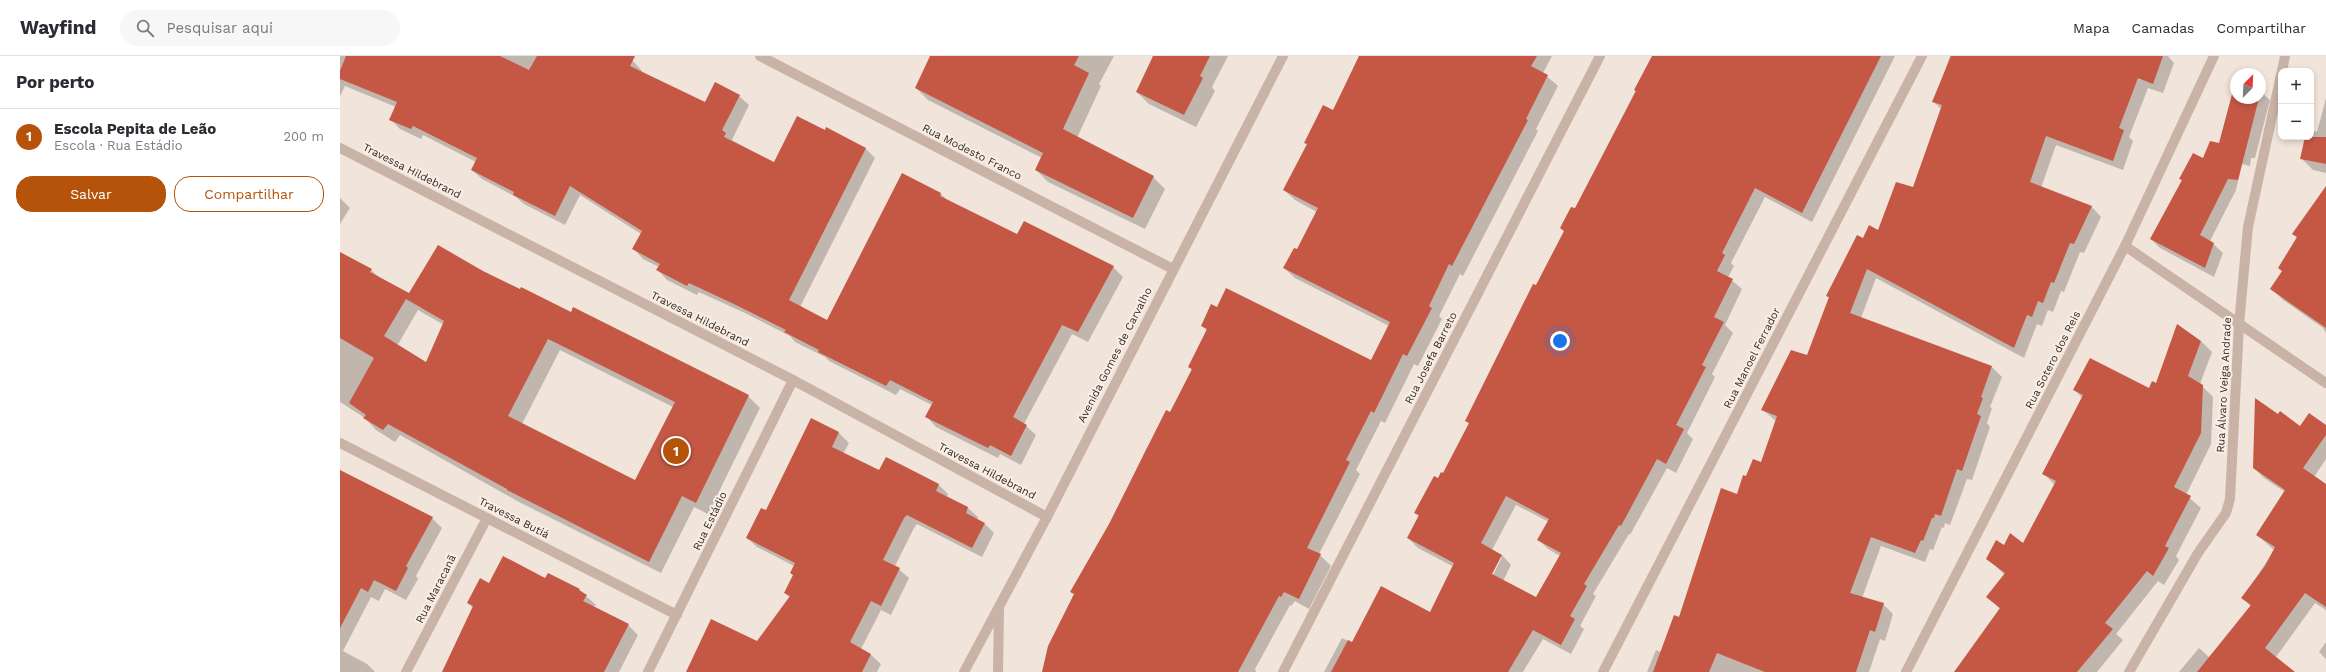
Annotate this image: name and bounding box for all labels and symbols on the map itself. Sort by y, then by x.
north arrow [2230,68,2266,104]
street label: Rua Modesto Franco [920,121,1024,183]
street label: Travessa Hildebrand [361,141,463,201]
street label: Avenida Gomes de Carvalho [1075,285,1155,425]
street label: Travessa Hildebrand [649,289,751,349]
street label: Rua Manoel Ferrador [1721,305,1783,411]
street label: Rua Sotero dos Reis [2023,309,2083,411]
street label: Rua Josefa Barreto [1402,310,1460,406]
street label: Rua Álvaro Veiga Andrade [2213,317,2234,453]
your location [1550,331,1570,351]
pin: 1 [663,436,689,466]
street label: Travessa Hildebrand [936,440,1038,502]
street label: Rua Estádio [690,489,730,553]
street label: Travessa Butiá [477,495,551,541]
street label: Rua Maracanã [413,553,459,625]

